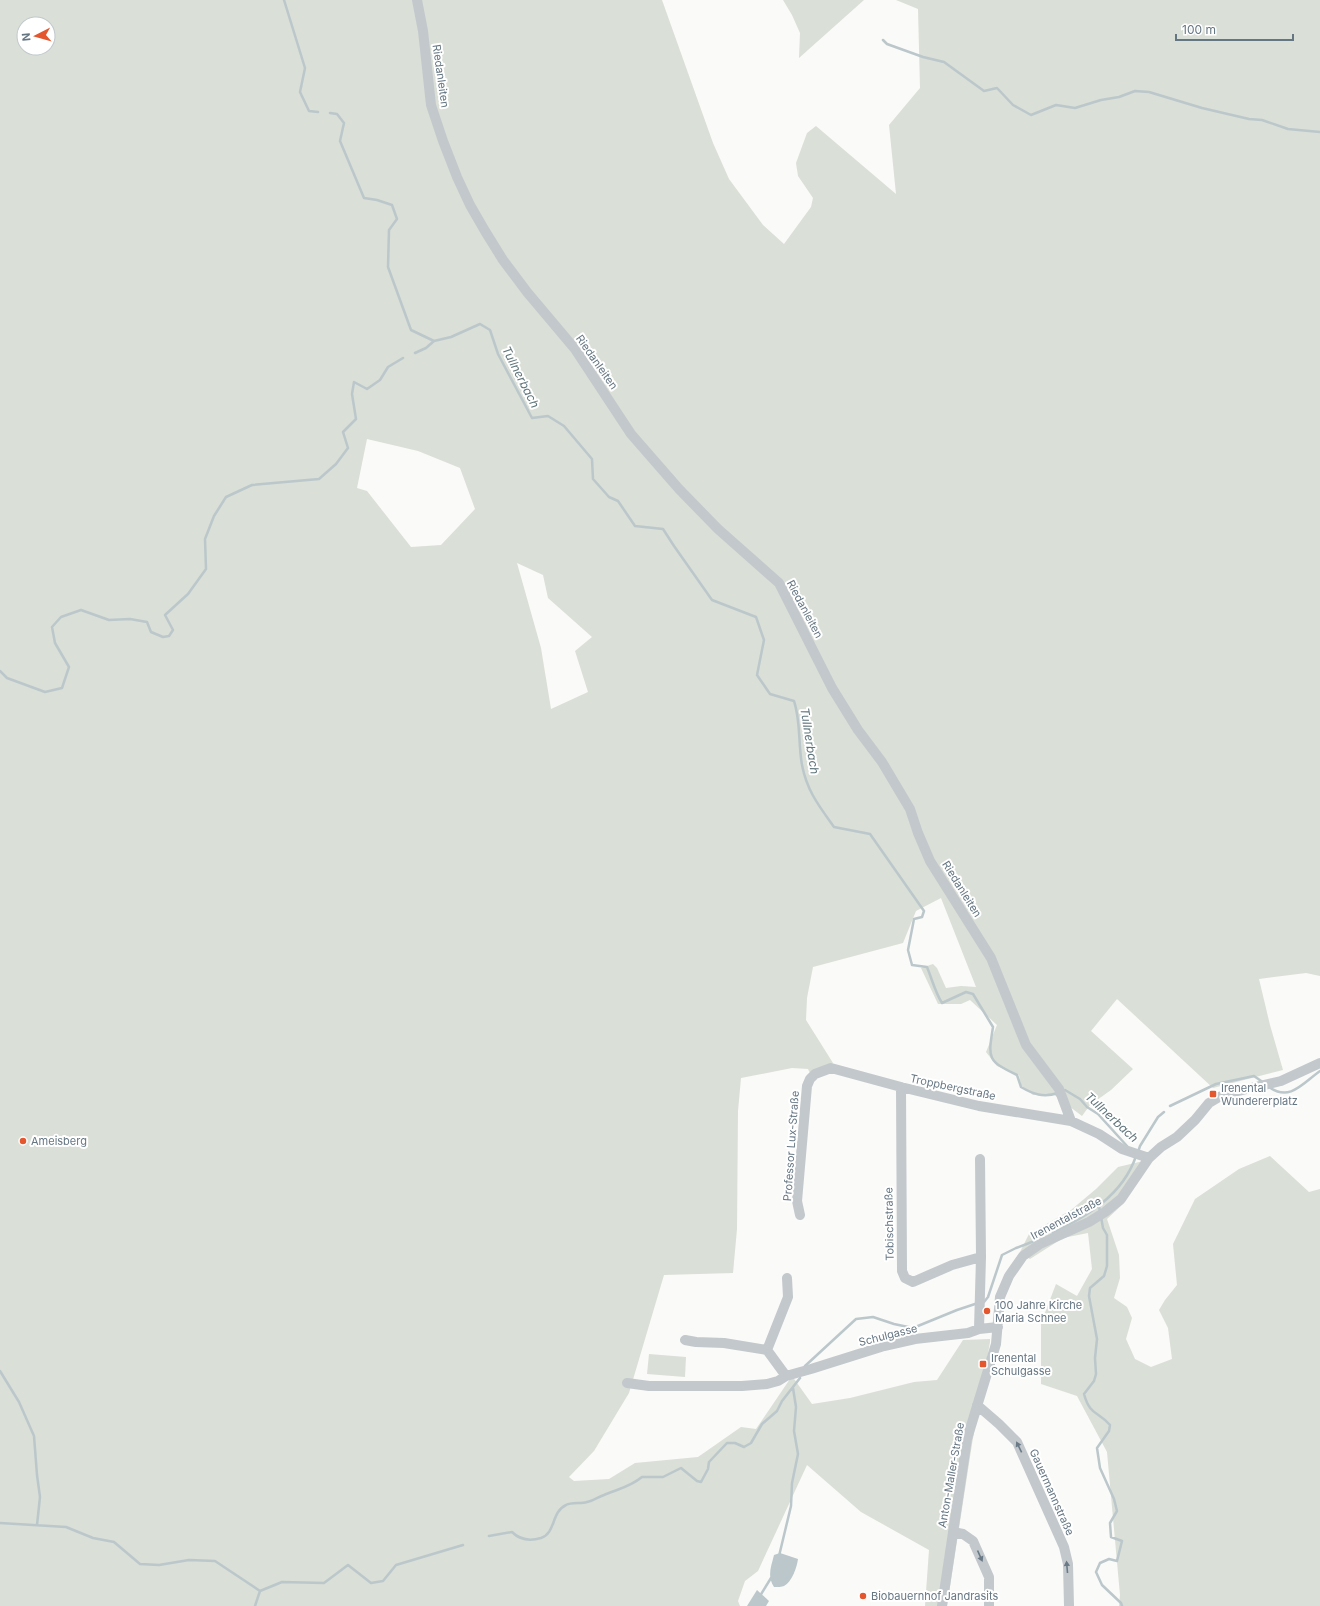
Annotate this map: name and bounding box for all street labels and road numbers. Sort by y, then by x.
street label: Riedanleiten [430,43,452,109]
street label: Riedanleiten [573,332,621,392]
street label: Riedanleiten [784,578,826,640]
street label: Riedanleiten [939,858,985,920]
street label: Troppbergstraße [909,1071,997,1103]
street label: Professor Lux-Straße [780,1090,802,1202]
street label: Tobischstraße [881,1187,897,1261]
street label: Irenentalstraße [1028,1193,1104,1243]
street label: Schulgasse [857,1321,919,1349]
street label: Anton-Maller-Straße [935,1421,967,1529]
street label: Gauermannstraße [1027,1447,1077,1537]

